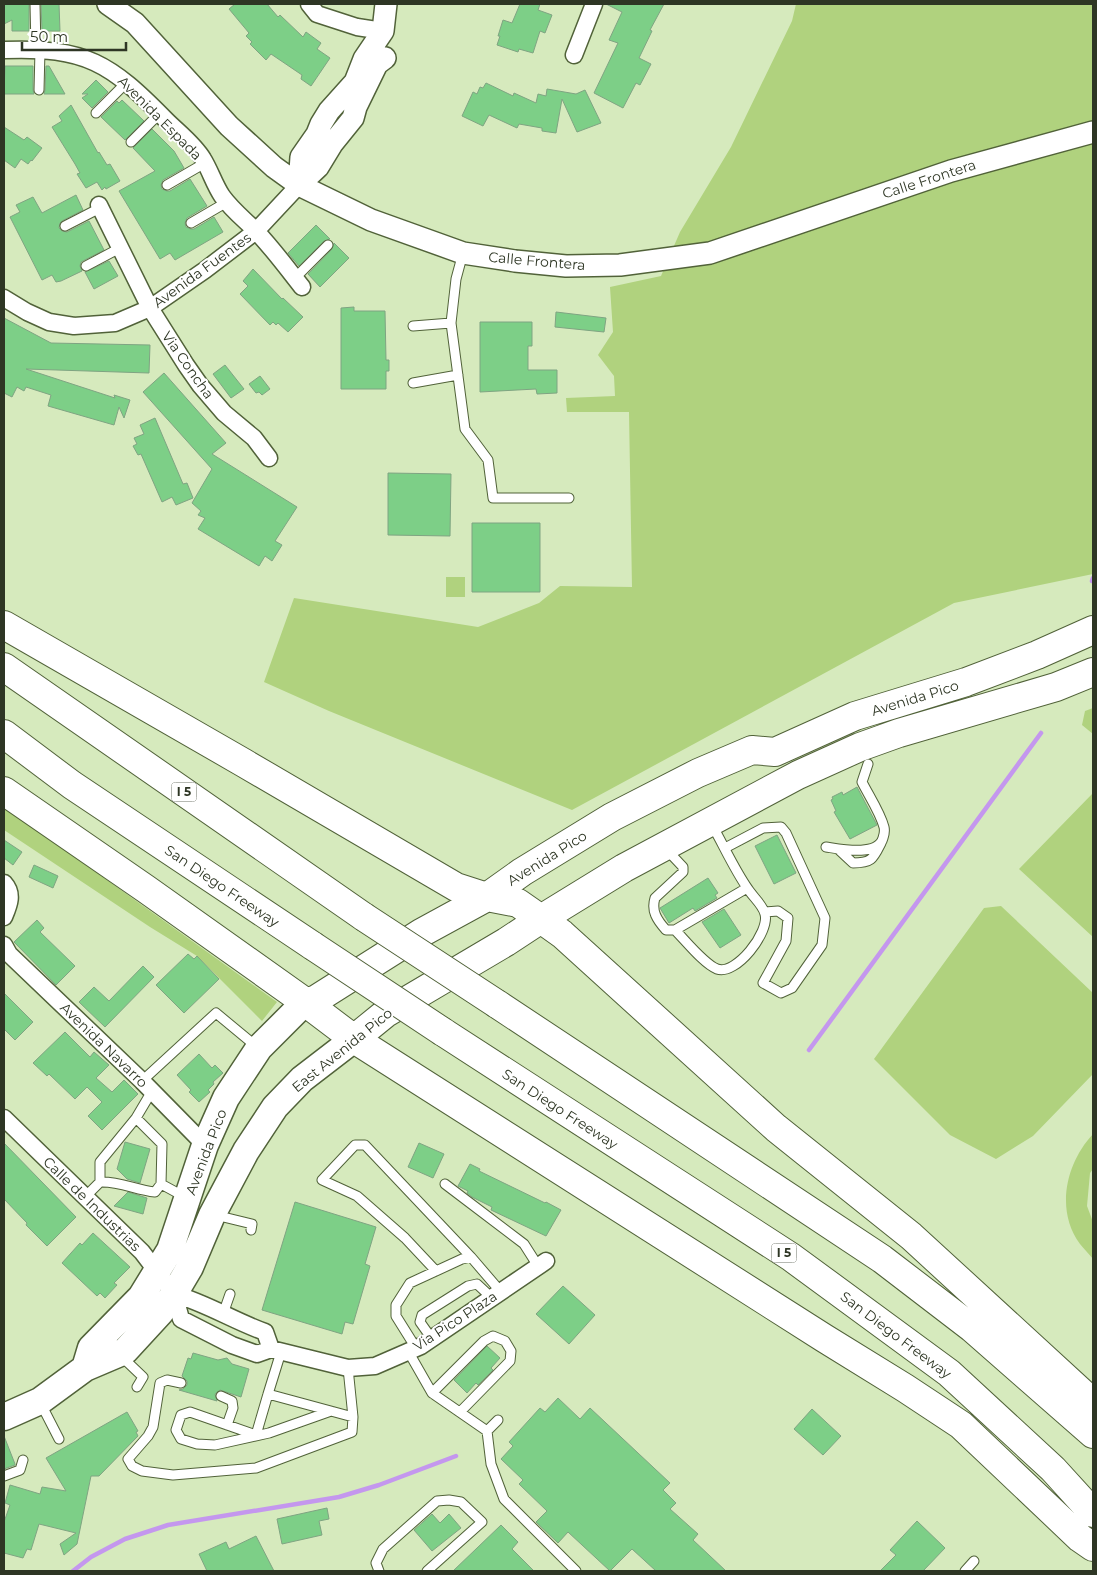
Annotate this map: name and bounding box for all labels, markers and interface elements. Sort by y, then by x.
scale bar [22,20,126,52]
text: 50 m [30,27,68,46]
street label: Avenida Espada [114,72,206,164]
street label: Calle Frontera [880,155,978,203]
street label: Avenida Fuentes [149,228,255,312]
street label: Calle Frontera [488,248,586,274]
street label: Via Concha [158,328,218,402]
street label: Avenida Pico [869,676,961,720]
road number: I 5 [172,782,196,802]
street label: Avenida Pico [504,826,590,890]
street label: San Diego Freeway [161,841,283,931]
street label: Avenida Navarro [56,999,152,1092]
street label: East Avenida Pico [288,1004,396,1096]
street label: San Diego Freeway [499,1065,622,1153]
street label: Avenida Pico [181,1106,231,1197]
street label: Calle de Industrias [39,1153,145,1255]
road number: I 5 [772,1244,796,1262]
street label: Via Pico Plaza [410,1287,500,1355]
street label: San Diego Freeway [837,1287,955,1383]

